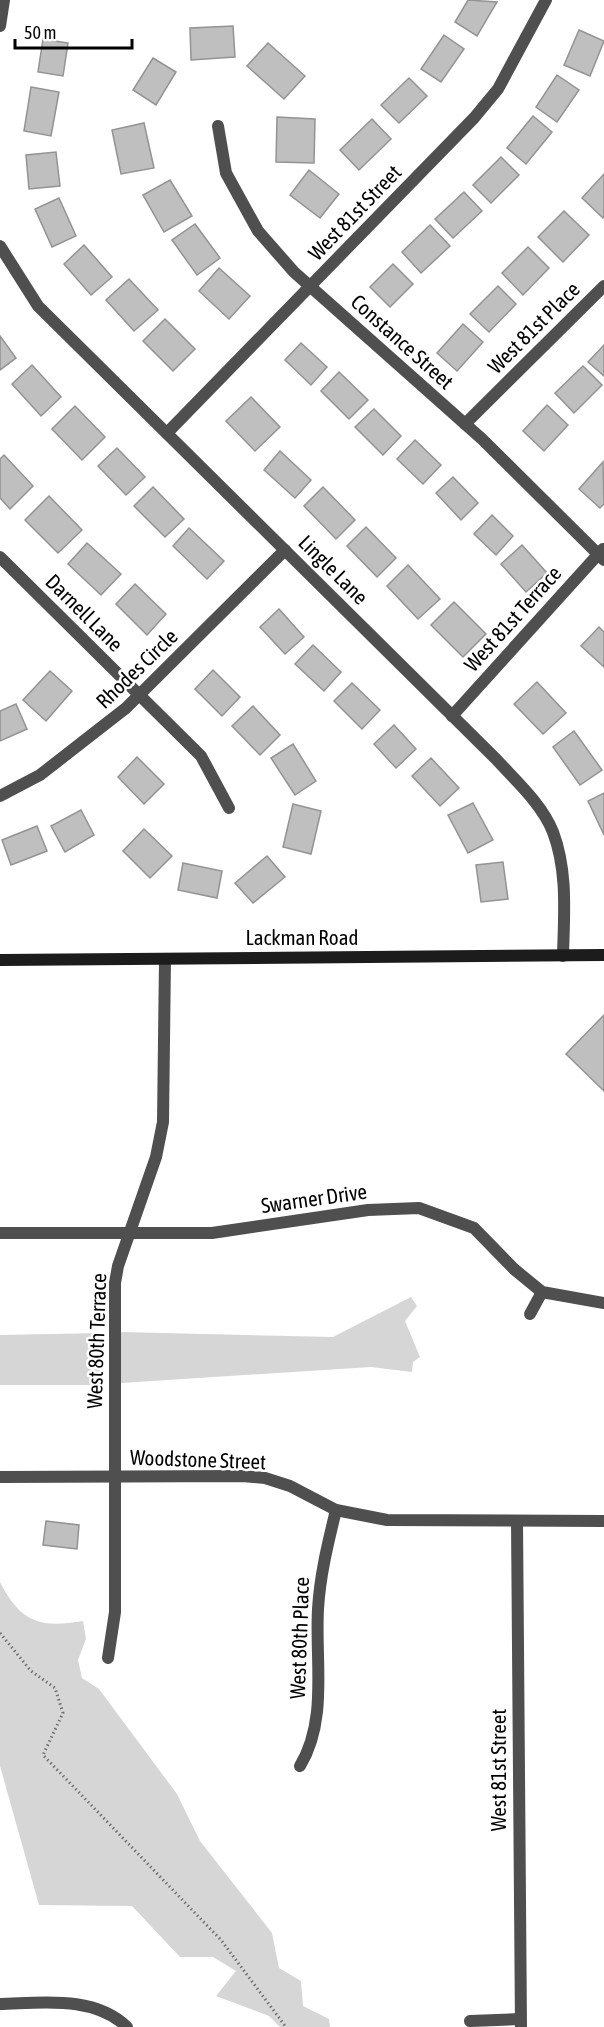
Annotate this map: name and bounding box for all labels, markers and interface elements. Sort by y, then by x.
scale bar [15,12,132,50]
text: 50 m [24,22,56,43]
street label: West 81st Street [303,160,406,265]
street label: West 81st Place [483,277,584,378]
street label: Constance Street [347,289,459,393]
street label: Lingle Lane [294,530,373,609]
street label: West 81st Terrace [459,561,566,676]
street label: Darnell Lane [41,569,128,656]
street label: Rhodes Circle [91,624,182,713]
street label: Lackman Road [246,925,358,949]
street label: Swarner Drive [259,1179,368,1217]
street label: West 80th Terrace [82,1273,110,1409]
street label: Woodstone Street [130,1445,266,1473]
street label: West 80th Place [285,1576,313,1699]
street label: West 81st Street [486,1709,510,1831]

